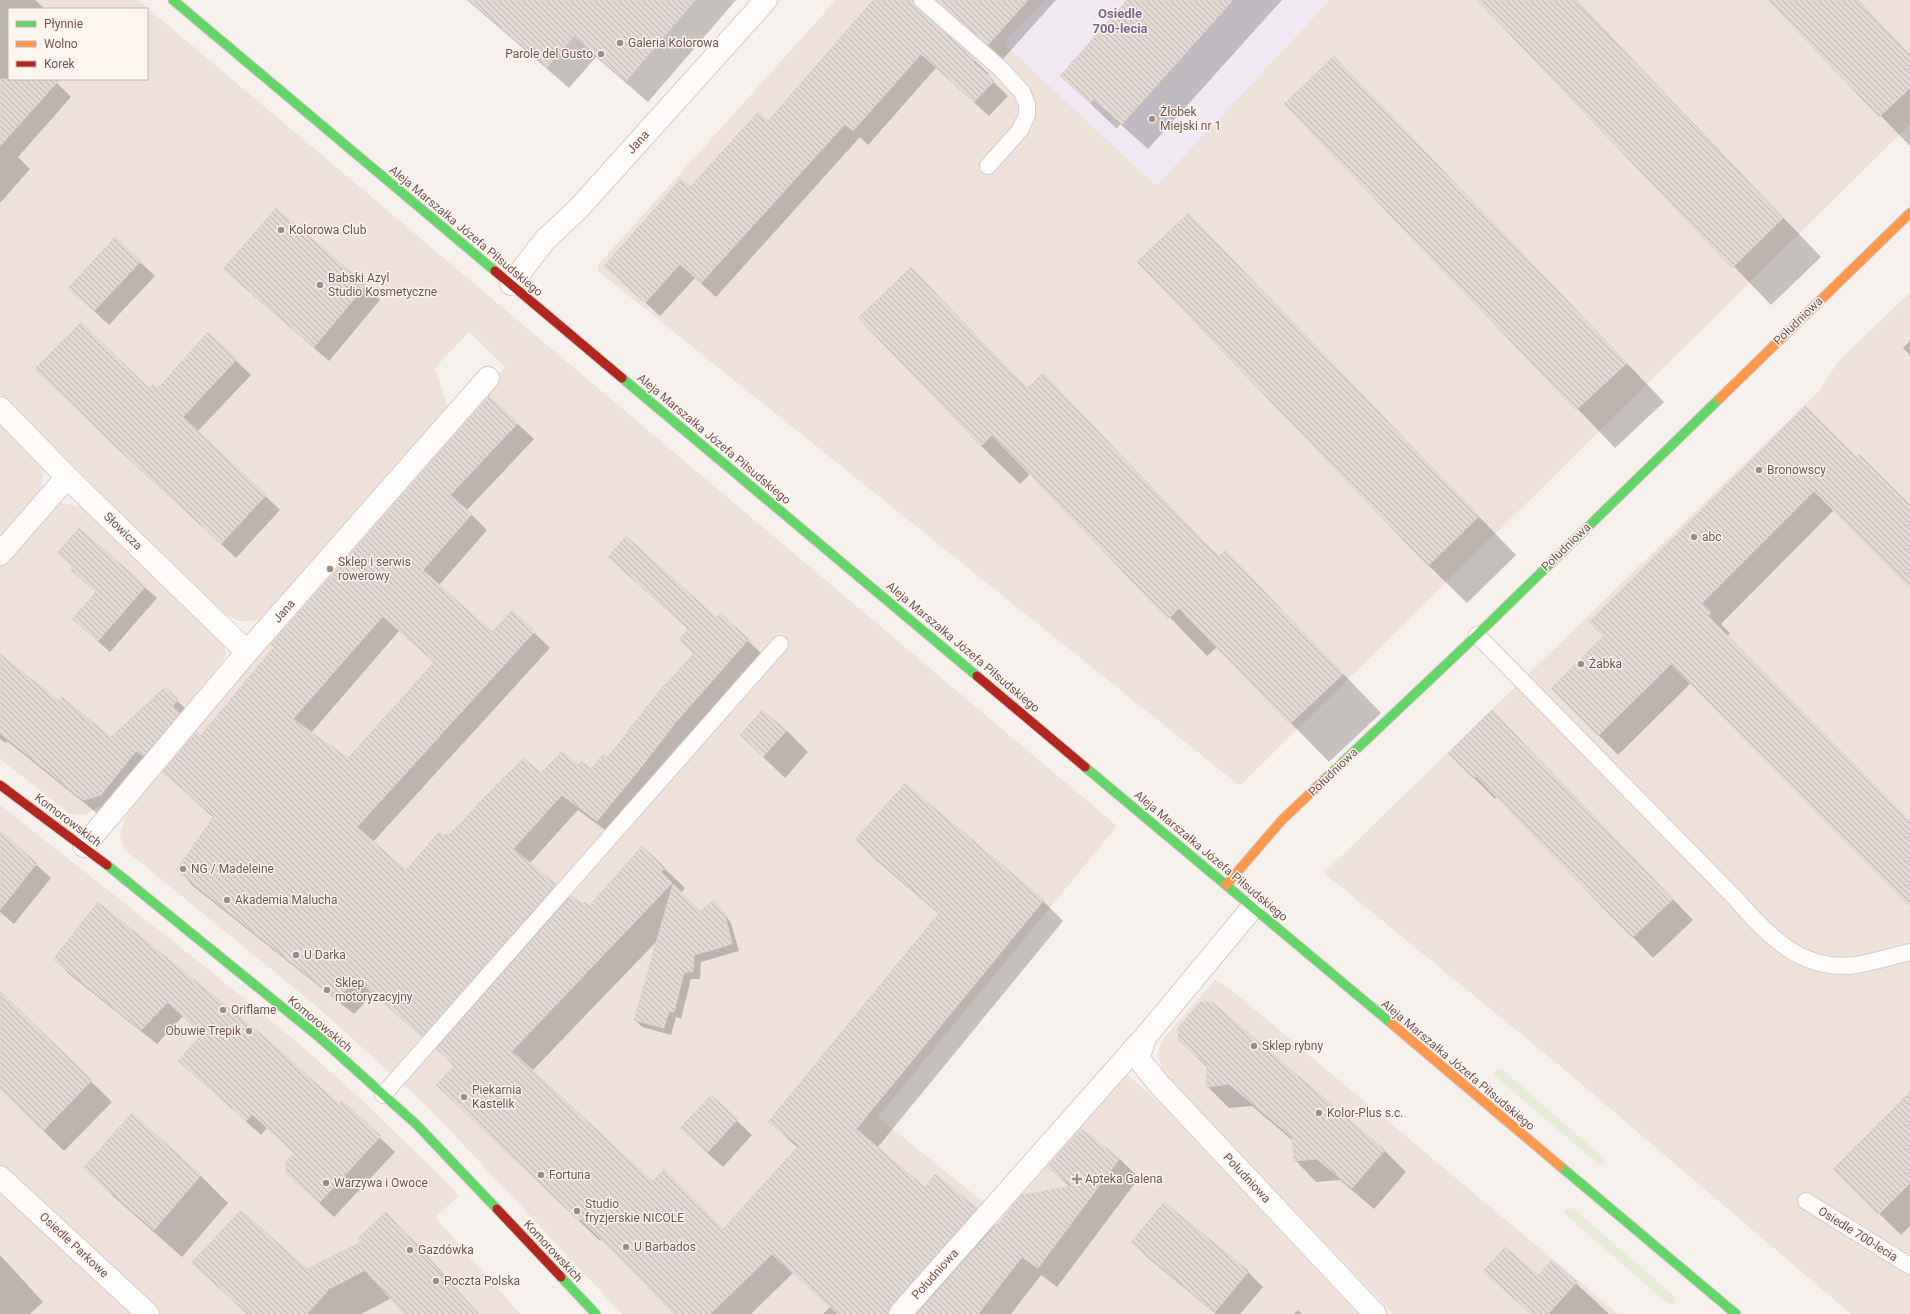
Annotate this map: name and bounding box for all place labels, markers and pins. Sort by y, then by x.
place label: Galeria Kolorowa [628,36,719,50]
marker: Galeria Kolorowa [615,38,625,48]
place label: Parole del Gusto [505,47,593,61]
marker: Parole del Gusto [596,49,606,59]
place label: Żłobek Miejski nr 1 [1160,104,1221,133]
marker: Żłobek Miejski nr 1 [1147,114,1157,124]
place label: Kolorowa Club [289,223,367,237]
marker: Kolorowa Club [276,225,286,235]
place label: Babski Azyl Studio Kosmetyczne [328,271,437,299]
marker: Babski Azyl Studio Kosmetyczne [315,280,325,290]
place label: Bronowscy [1767,463,1826,477]
marker: Bronowscy [1754,465,1764,475]
place label: abc [1702,530,1722,544]
marker: abc [1689,532,1699,542]
place label: Sklep i serwis rowerowy [338,555,411,583]
marker: Sklep i serwis rowerowy [325,564,335,574]
place label: Żabka [1589,656,1622,671]
marker: Żabka [1576,659,1586,669]
place label: NG / Madeleine [191,862,274,876]
marker: NG / Madeleine [178,864,188,874]
place label: Akademia Malucha [235,893,337,907]
marker: Akademia Malucha [222,895,232,905]
place label: U Darka [304,948,346,962]
marker: U Darka [291,950,301,960]
place label: Sklep motoryzacyjny [335,976,413,1004]
marker: Sklep motoryzacyjny [322,985,332,995]
place label: Oriflame [231,1003,276,1017]
marker: Oriflame [218,1005,228,1015]
place label: Obuwie Trepik [166,1024,242,1038]
marker: Obuwie Trepik [244,1026,254,1036]
place label: Sklep rybny [1262,1039,1323,1053]
marker: Sklep rybny [1249,1041,1259,1051]
place label: Piekarnia Kastelik [472,1083,522,1111]
marker: Piekarnia Kastelik [459,1092,469,1102]
place label: Kolor-Plus s.c. [1327,1106,1403,1120]
marker: Kolor-Plus s.c. [1314,1108,1324,1118]
place label: Fortuna [549,1168,590,1182]
marker: Fortuna [536,1170,546,1180]
place label: Apteka Galena [1085,1172,1163,1186]
marker: Apteka Galena [1072,1174,1082,1184]
place label: Warzywa i Owoce [334,1176,428,1190]
marker: Warzywa i Owoce [321,1178,331,1188]
place label: Studio fryzjerskie NICOLE [585,1197,684,1225]
marker: Studio fryzjerskie NICOLE [572,1206,582,1216]
place label: U Barbados [634,1240,696,1254]
marker: U Barbados [621,1242,631,1252]
place label: Gazdówka [418,1243,474,1257]
marker: Gazdówka [405,1245,415,1255]
place label: Poczta Polska [444,1274,520,1288]
marker: Poczta Polska [431,1276,441,1286]

